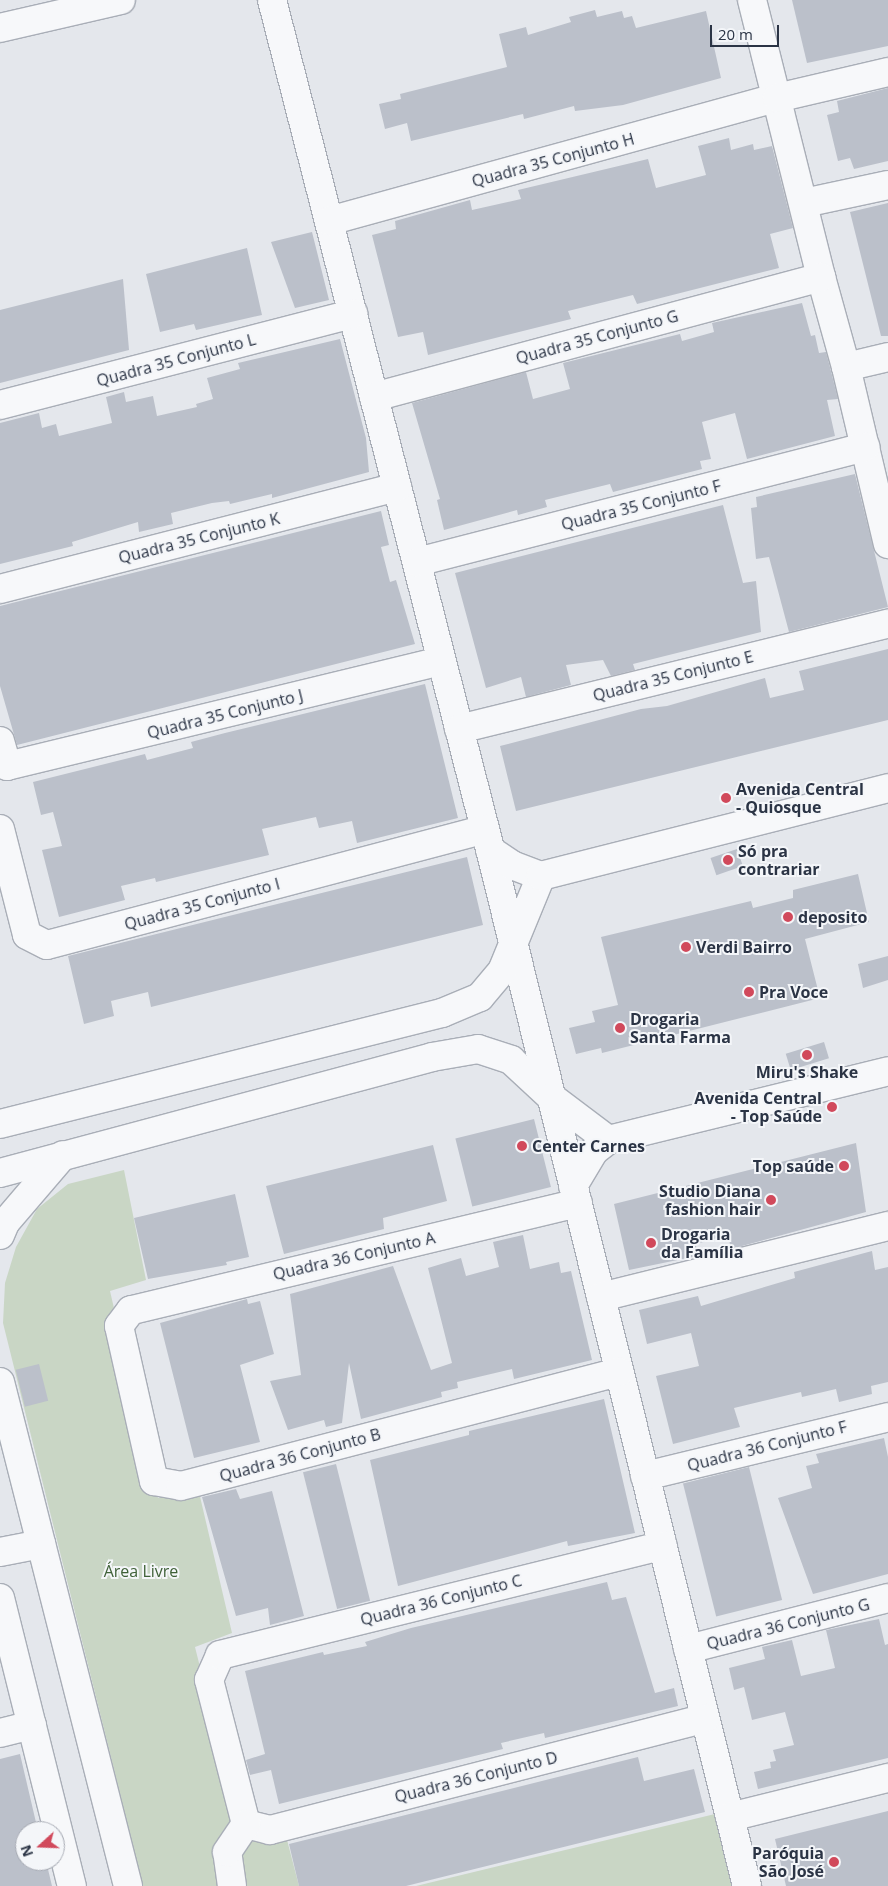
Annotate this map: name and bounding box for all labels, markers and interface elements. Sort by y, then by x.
scale bar [713,15,782,47]
text: 20 m [718,24,753,44]
street label: Quadra 35 Conjunto H [470,129,636,191]
street label: Quadra 35 Conjunto G [514,306,680,368]
street label: Quadra 35 Conjunto L [94,330,258,390]
street label: Quadra 35 Conjunto F [559,476,723,534]
street label: Quadra 35 Conjunto K [116,509,282,567]
street label: Quadra 35 Conjunto E [591,647,755,705]
street label: Quadra 35 Conjunto J [145,685,305,743]
place label: Avenida Central - Quiosque [736,779,864,817]
marker: Avenida Central - Quiosque [720,792,732,804]
place label: Só pra contrariar [738,841,820,879]
marker: Só pra contrariar [722,854,734,866]
street label: Quadra 35 Conjunto I [122,874,282,934]
place label: deposito [798,907,867,927]
marker: deposito [782,911,794,923]
place label: Verdi Bairro [696,937,792,957]
marker: Verdi Bairro [680,941,692,953]
place label: Pra Voce [759,982,828,1002]
marker: Pra Voce [743,986,755,998]
place label: Drogaria Santa Farma [630,1009,731,1047]
marker: Drogaria Santa Farma [614,1022,626,1034]
marker: Miru's Shake [801,1049,813,1061]
place label: Miru's Shake [756,1062,858,1082]
place label: Avenida Central - Top Saúde [694,1088,822,1126]
marker: Avenida Central - Top Saúde [826,1101,838,1113]
place label: Center Carnes [532,1136,645,1156]
marker: Center Carnes [516,1140,528,1152]
place label: Top saúde [753,1156,834,1176]
marker: Top saúde [838,1160,850,1172]
place label: Studio Diana fashion hair [659,1181,761,1219]
marker: Studio Diana fashion hair [765,1194,777,1206]
place label: Drogaria da Família [661,1224,743,1262]
street label: Quadra 36 Conjunto A [271,1228,437,1284]
marker: Drogaria da Família [645,1237,657,1249]
street label: Quadra 36 Conjunto F [685,1417,849,1475]
street label: Quadra 36 Conjunto B [217,1424,383,1486]
park label: Área Livre [104,1561,178,1581]
street label: Quadra 36 Conjunto C [358,1571,524,1629]
street label: Quadra 36 Conjunto G [705,1594,871,1654]
street label: Quadra 36 Conjunto D [393,1747,559,1807]
north arrow [15,1821,65,1871]
text: N [16,1842,37,1860]
place label: Paróquia São José [752,1843,824,1881]
marker: Paróquia São José [828,1856,840,1868]

